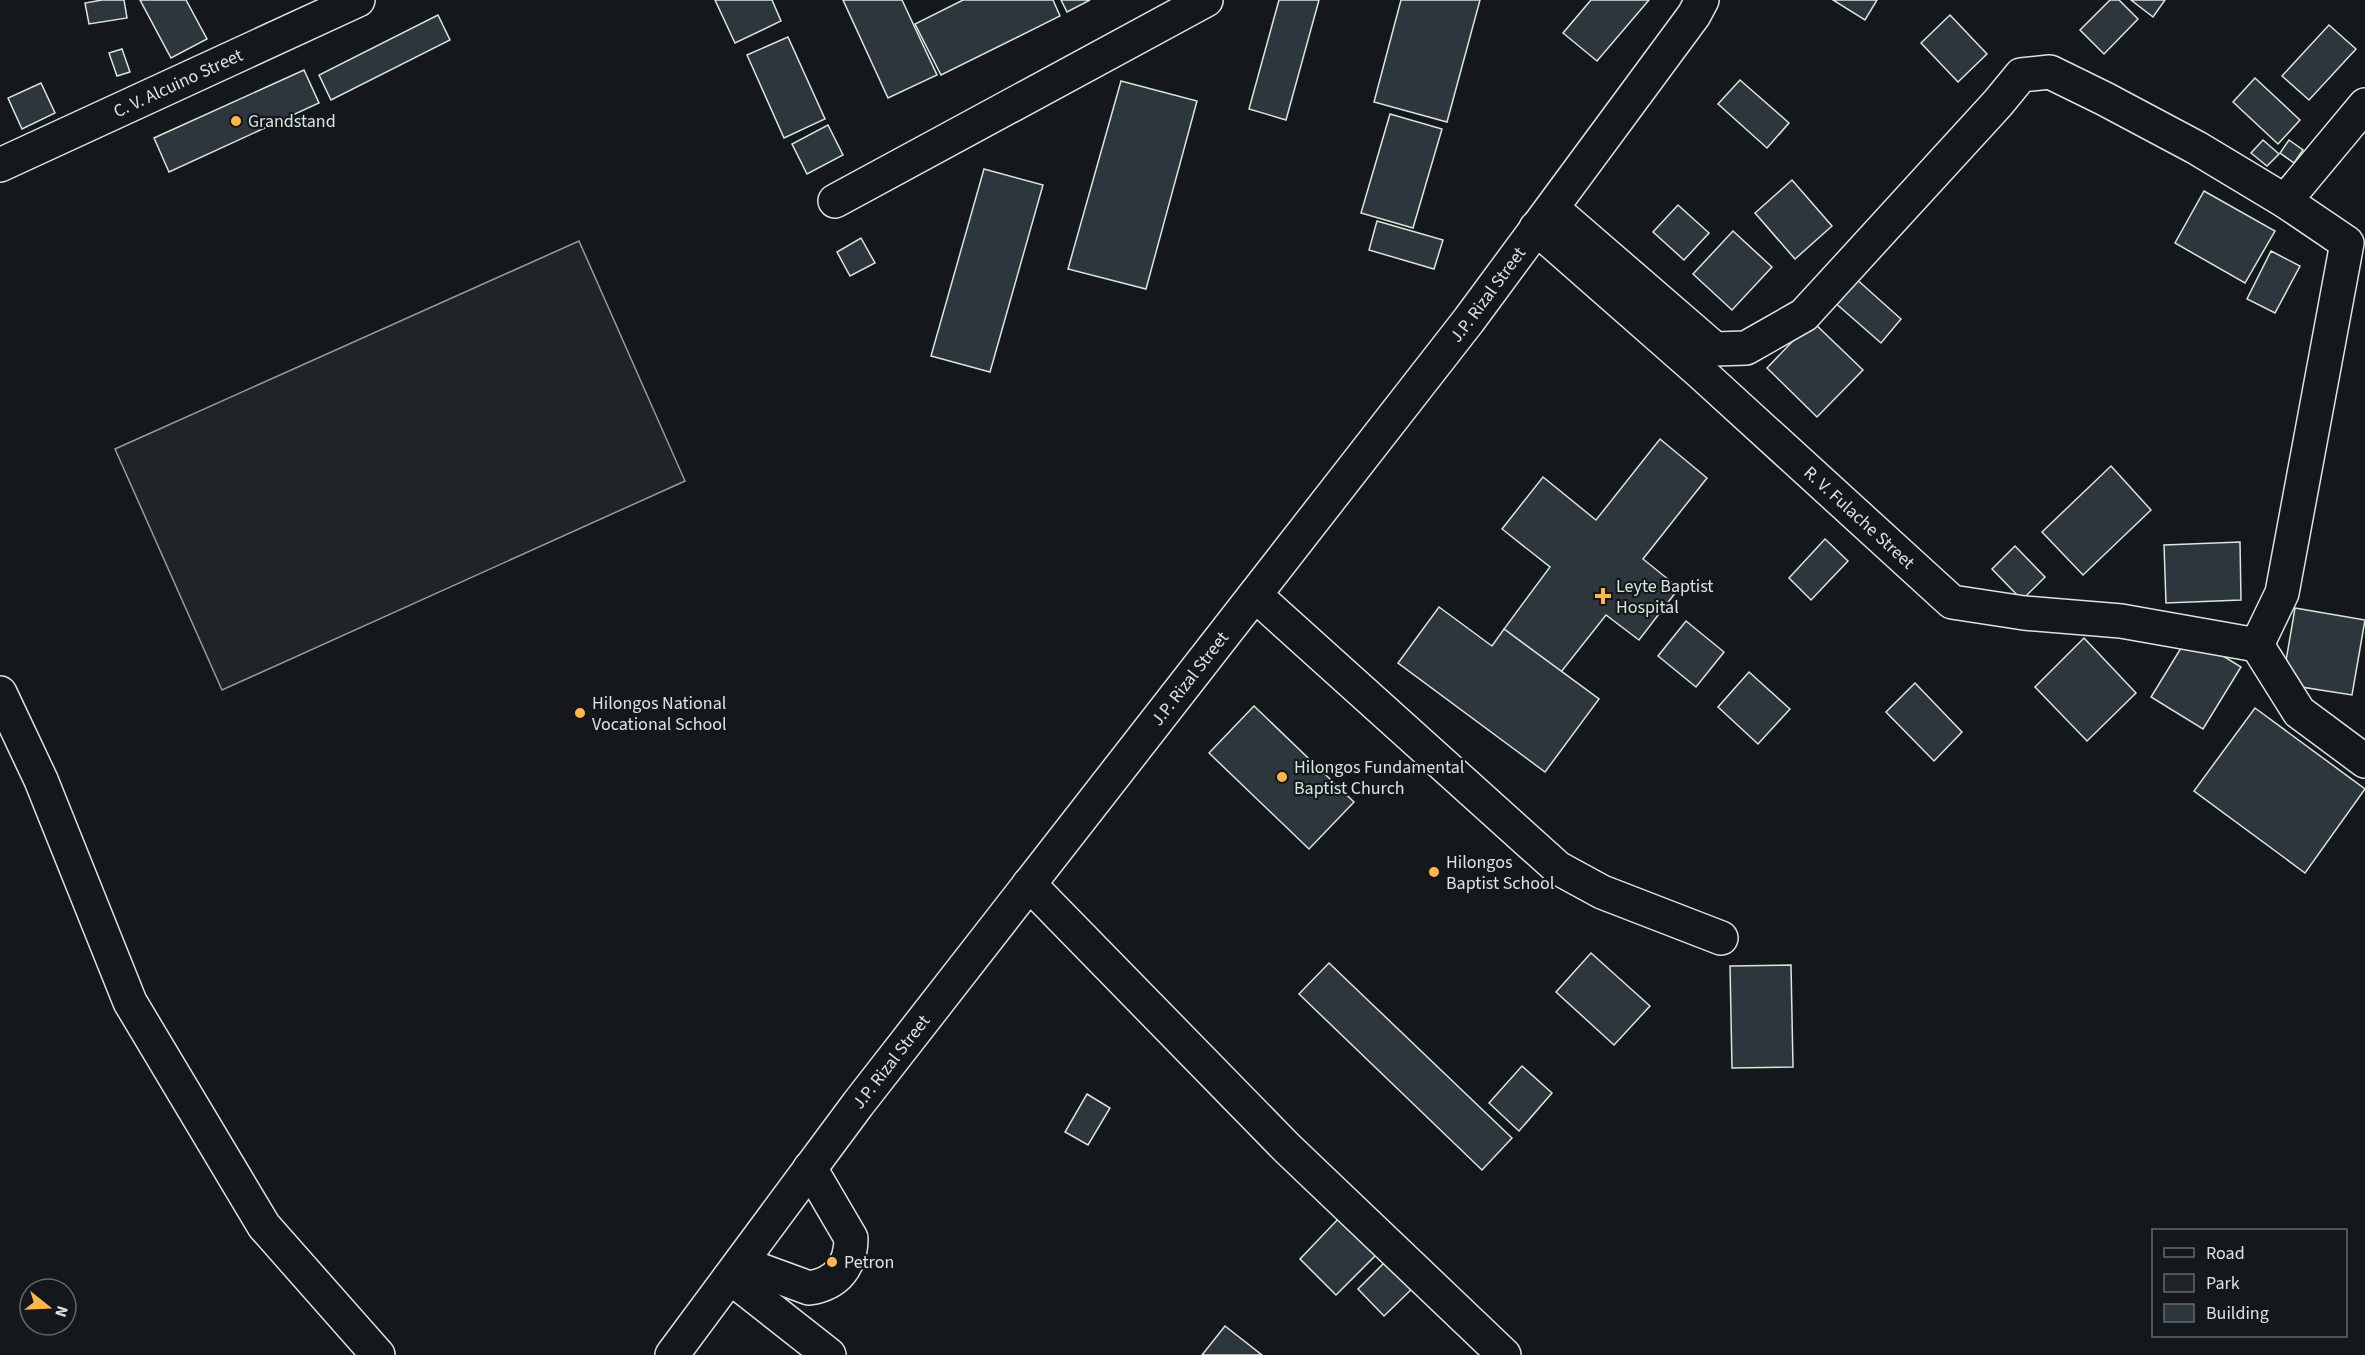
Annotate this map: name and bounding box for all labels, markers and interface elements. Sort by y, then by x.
street label: C. V. Alcuino Street [109,42,247,124]
place label: Grandstand [248,109,336,134]
marker: Grandstand [229,114,243,128]
street label: J.P. Rizal Street [1444,242,1531,347]
street label: R. V. Fulache Street [1798,460,1920,575]
place label: Leyte Baptist Hospital [1616,574,1713,620]
marker: Leyte Baptist Hospital [1594,587,1612,605]
street label: J.P. Rizal Street [1145,626,1234,731]
place label: Hilongos National Vocational School [592,691,727,737]
marker: Hilongos National Vocational School [573,706,587,720]
place label: Hilongos Fundamental Baptist Church [1294,755,1464,801]
marker: Hilongos Fundamental Baptist Church [1275,770,1289,784]
place label: Hilongos Baptist School [1446,850,1554,896]
marker: Hilongos Baptist School [1427,865,1441,879]
street label: J.P. Rizal Street [846,1009,936,1114]
legend [2152,1229,2347,1337]
text: Road [2206,1241,2245,1266]
place label: Petron [844,1250,894,1275]
marker: Petron [825,1255,839,1269]
text: Park [2206,1271,2240,1296]
north arrow [18,1277,78,1337]
text: Building [2206,1301,2269,1326]
text: N [49,1303,73,1320]

